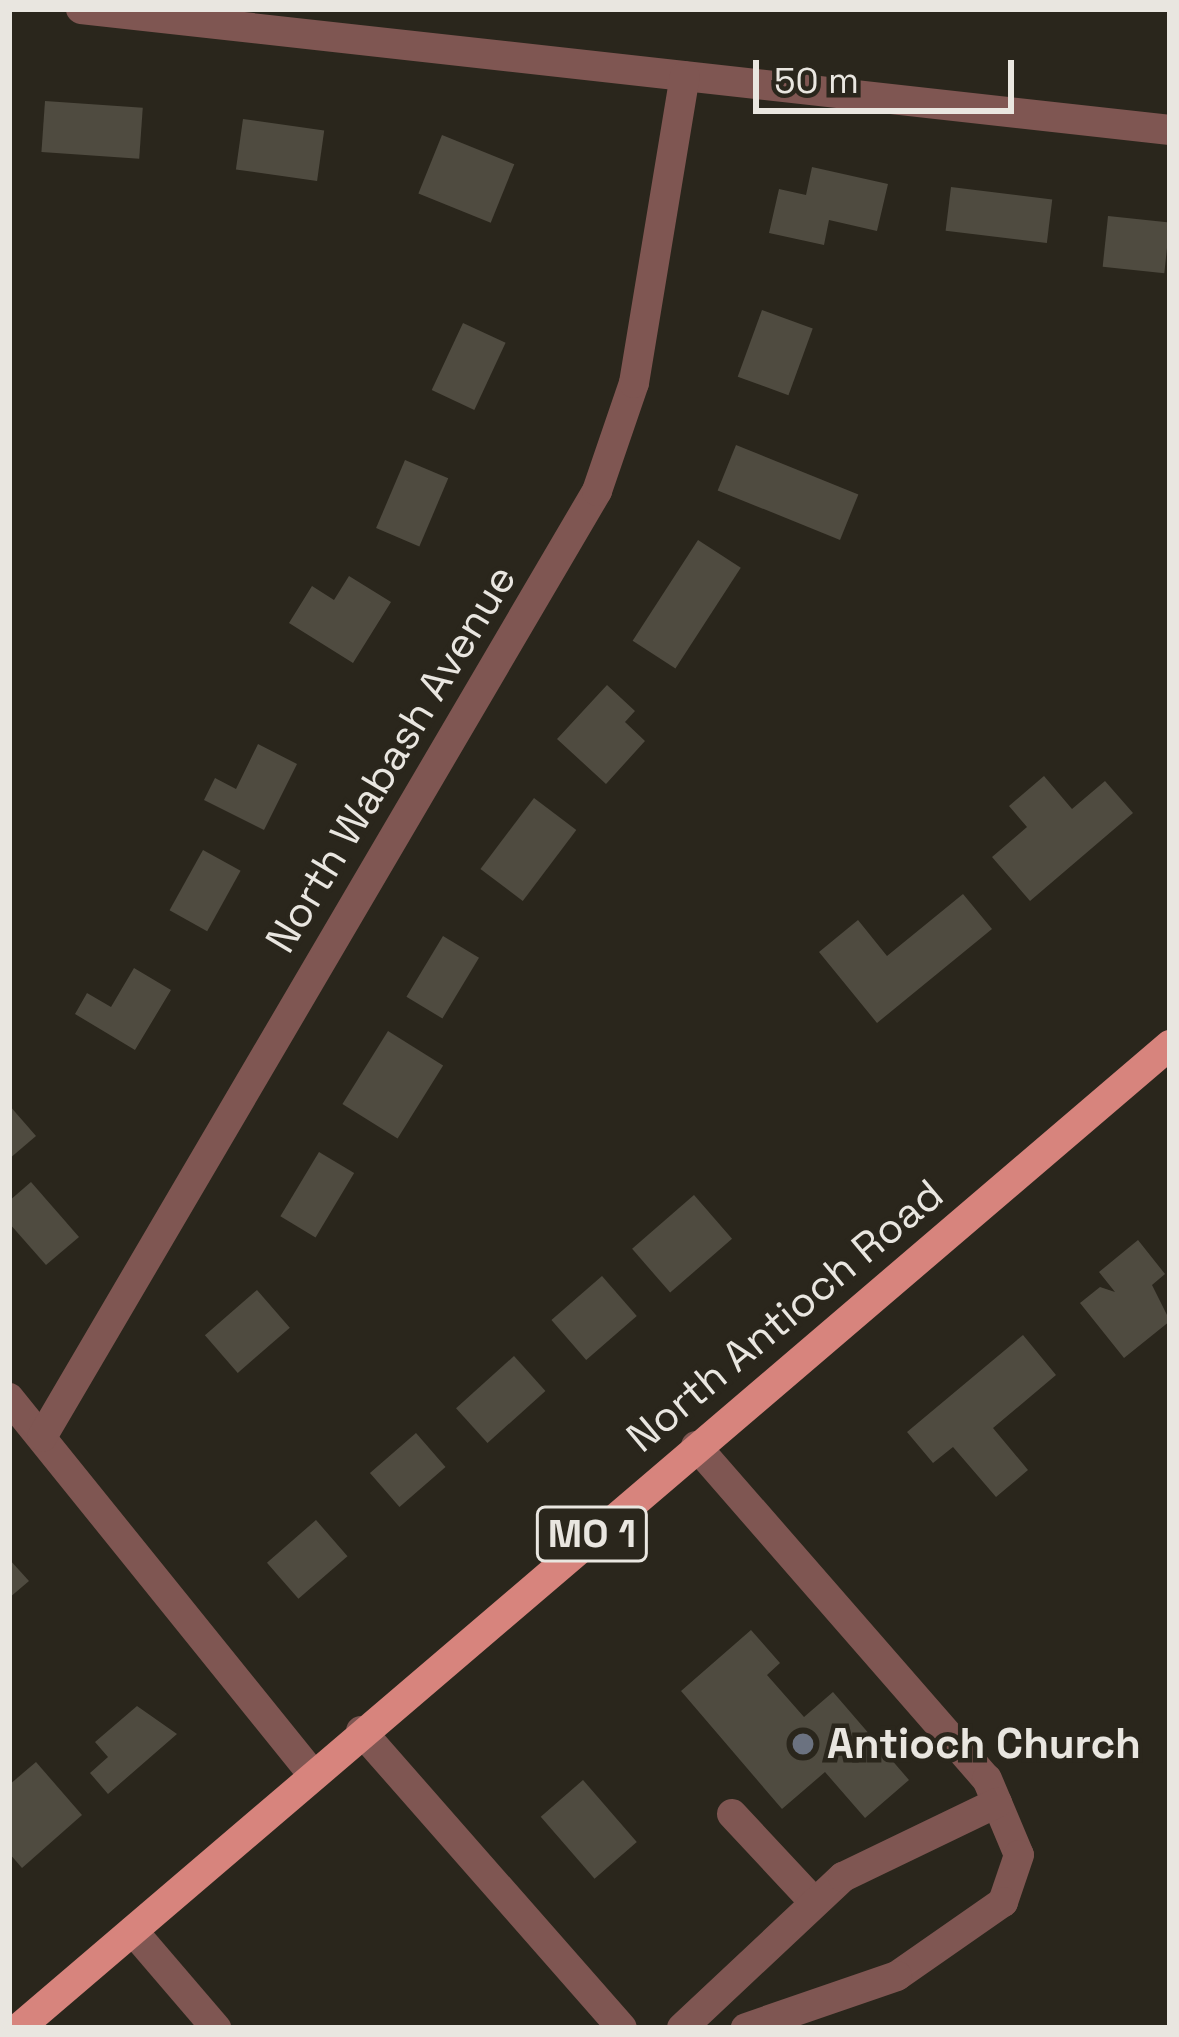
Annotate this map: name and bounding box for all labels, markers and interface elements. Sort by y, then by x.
scale bar [759,36,1020,110]
text: 50 m [774,58,859,104]
street label: North Wabash Avenue [255,556,527,962]
street label: North Antioch Road [617,1169,953,1463]
road number: MO 1 [535,1501,649,1567]
place label: Antioch Church [827,1719,1141,1769]
marker: Antioch Church [790,1731,816,1757]

